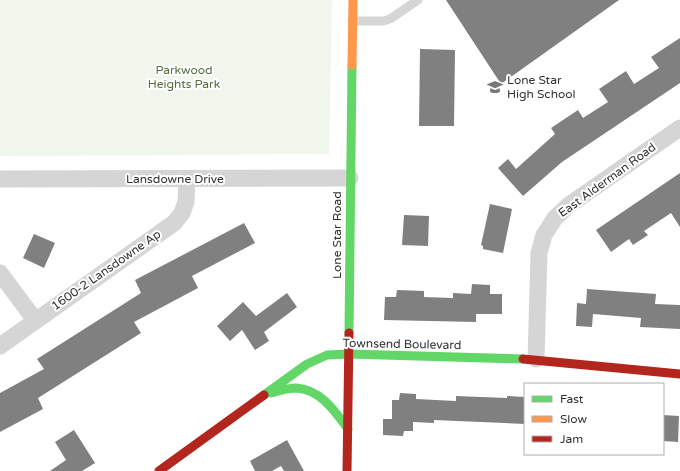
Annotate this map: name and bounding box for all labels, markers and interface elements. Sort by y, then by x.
park label: Parkwood Heights Park [148,63,221,91]
place label: Lone Star High School [507,73,576,101]
school or university icon: Lone Star High School [486,78,504,96]
street label: East Alderman Road [556,140,658,220]
street label: Lansdowne Drive [126,172,224,186]
street label: Lone Star Road [330,191,344,279]
street label: 1600-2 Lansdowne Ap [49,227,163,313]
street label: Townsend Boulevard [343,336,461,352]
legend [524,383,664,455]
text: Fast [560,392,584,406]
text: Slow [560,412,587,426]
text: Jam [560,432,583,446]

